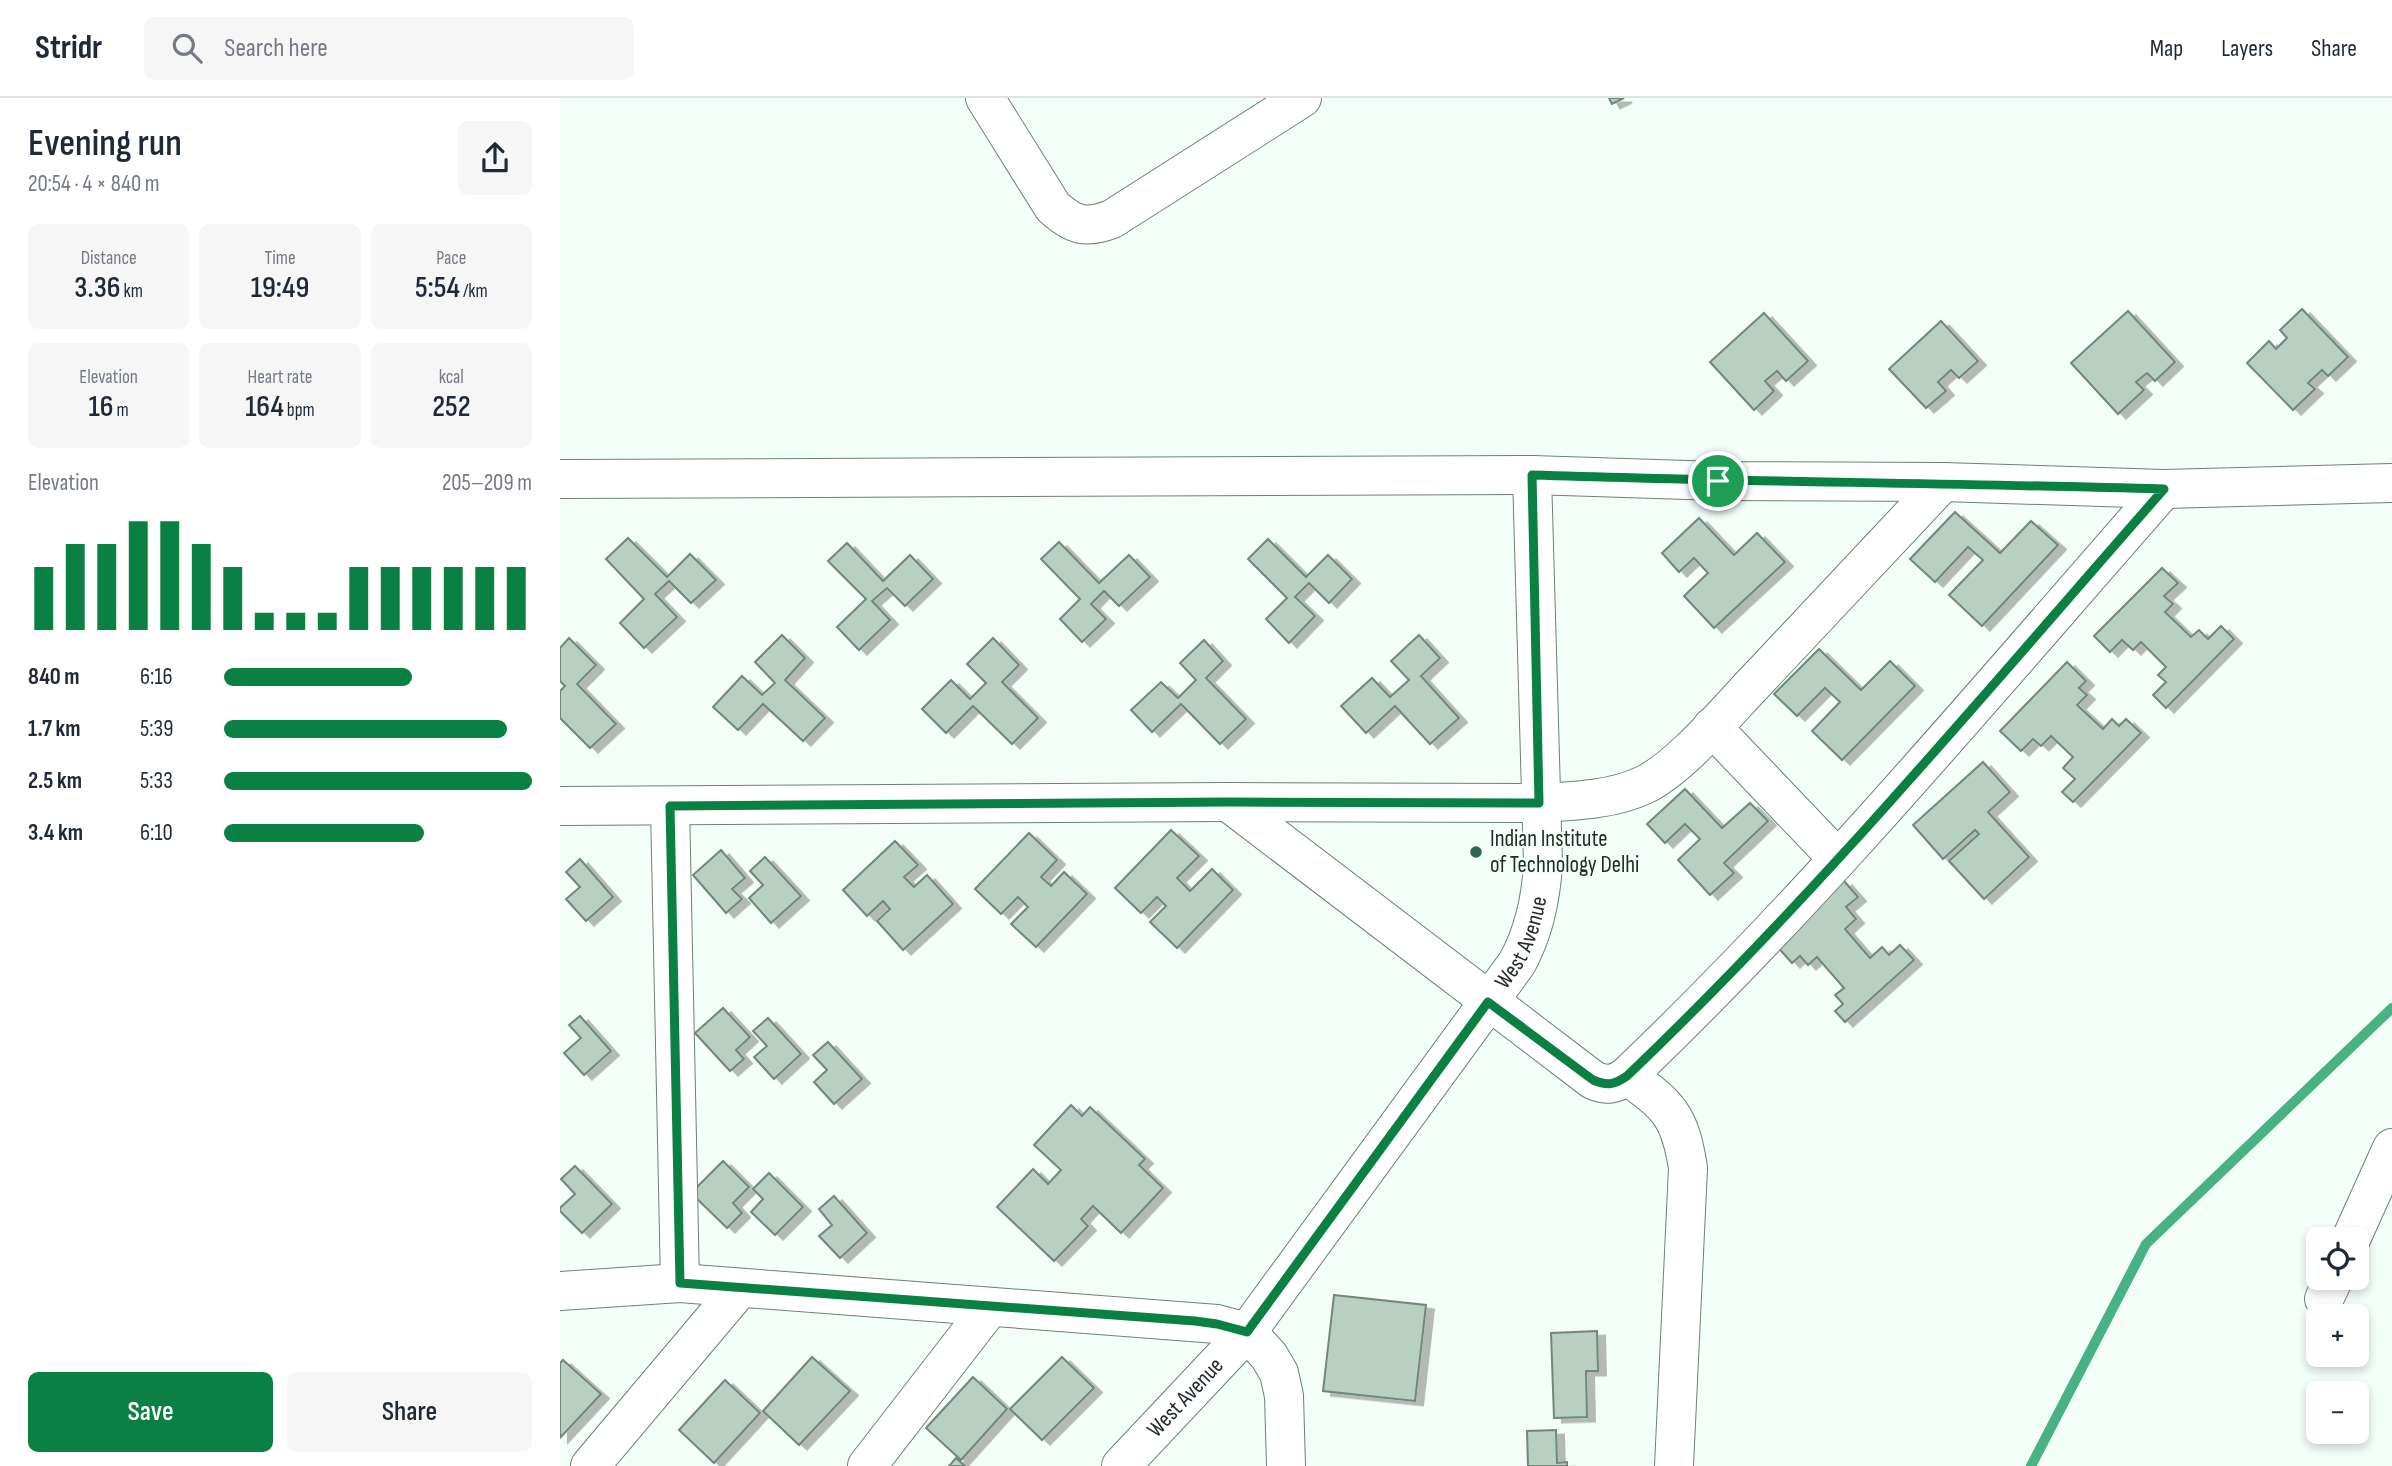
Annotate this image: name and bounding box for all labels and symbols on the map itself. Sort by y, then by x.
pin [1688,451,1748,511]
place label: Indian Institute of Technology Delhi [1490,825,1639,879]
marker: Indian Institute of Technology Delhi [1468,844,1484,860]
street label: West Avenue [1489,894,1553,994]
street label: West Avenue [1141,1352,1230,1443]

